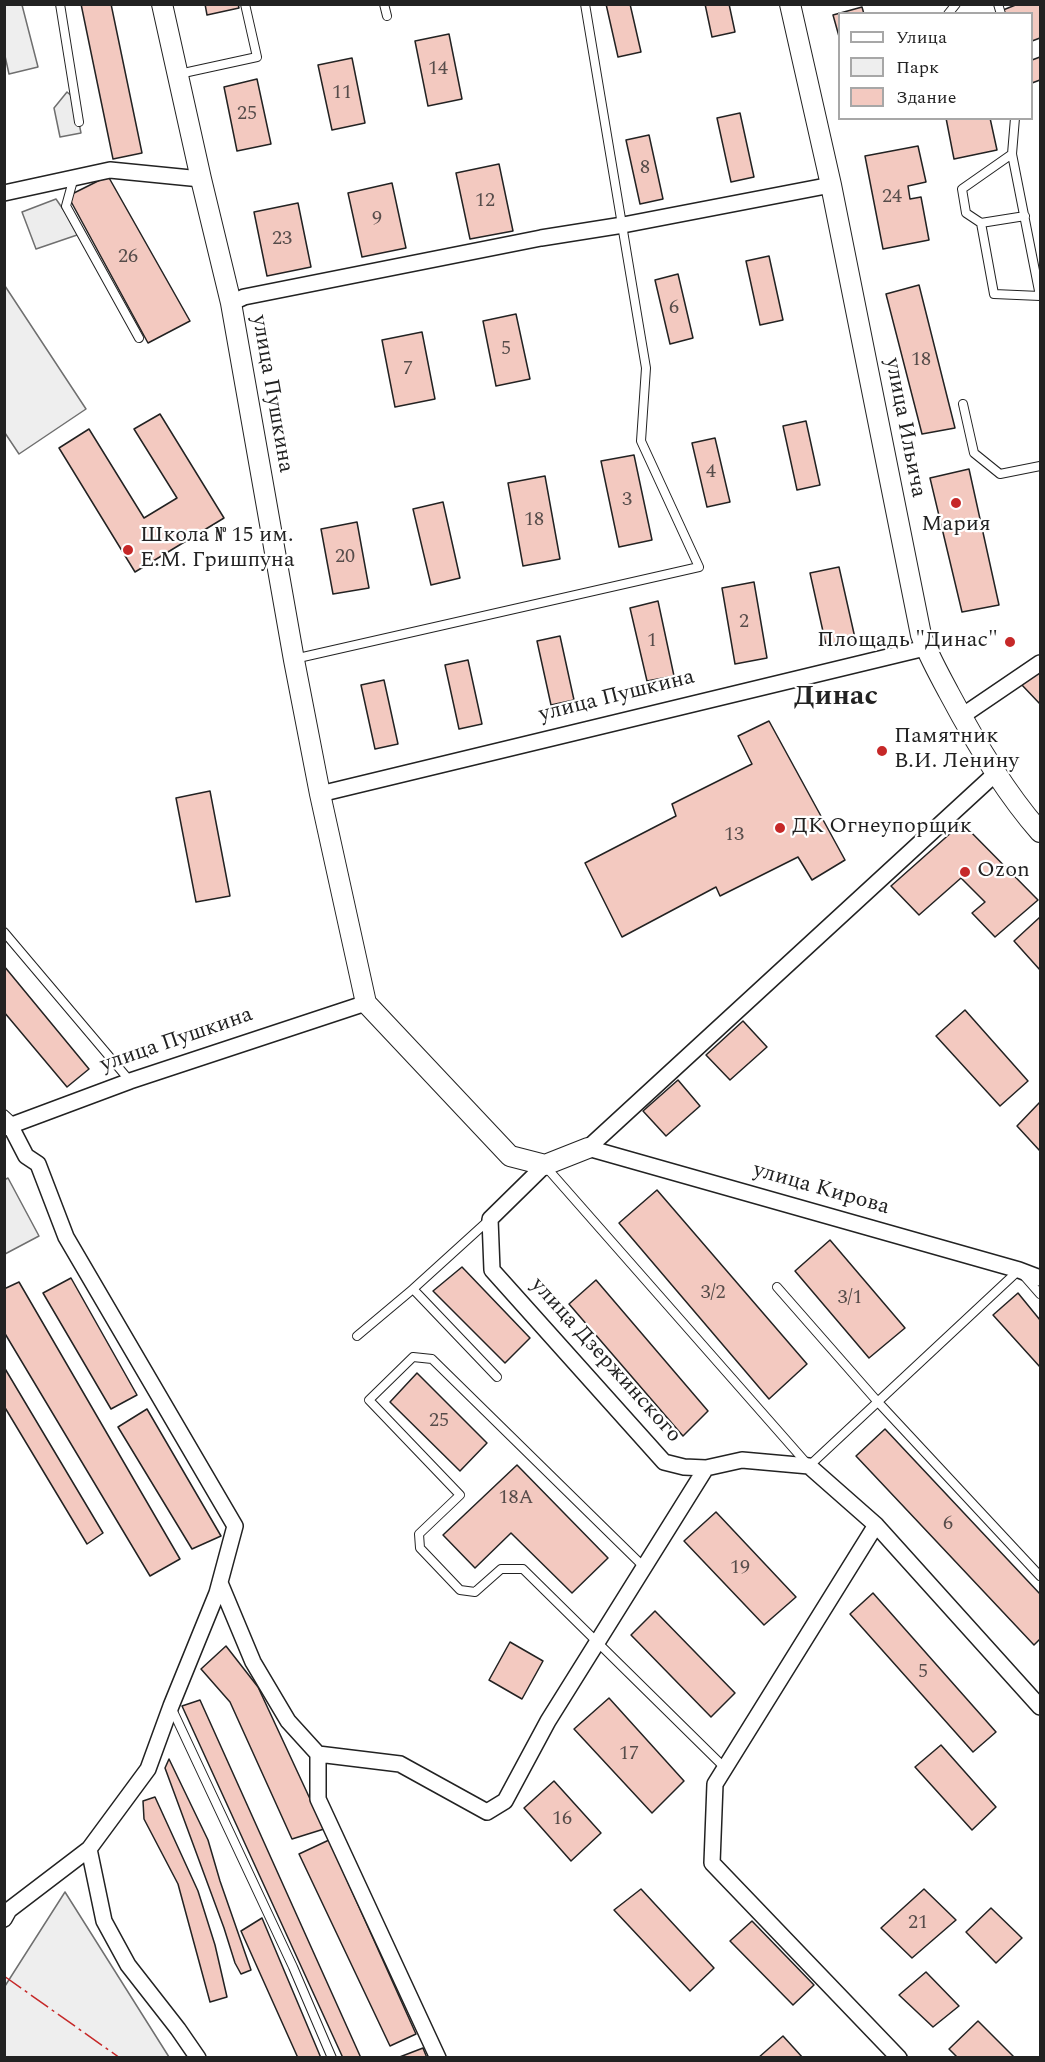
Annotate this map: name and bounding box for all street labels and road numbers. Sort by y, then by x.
street label: улица Пушкина [244,313,298,475]
street label: улица Ильича [878,356,930,500]
street label: улица Пушкина [536,665,698,729]
street label: улица Пушкина [97,1003,257,1079]
street label: улица Кирова [750,1158,892,1222]
street label: улица Дзержинского [524,1273,686,1449]

